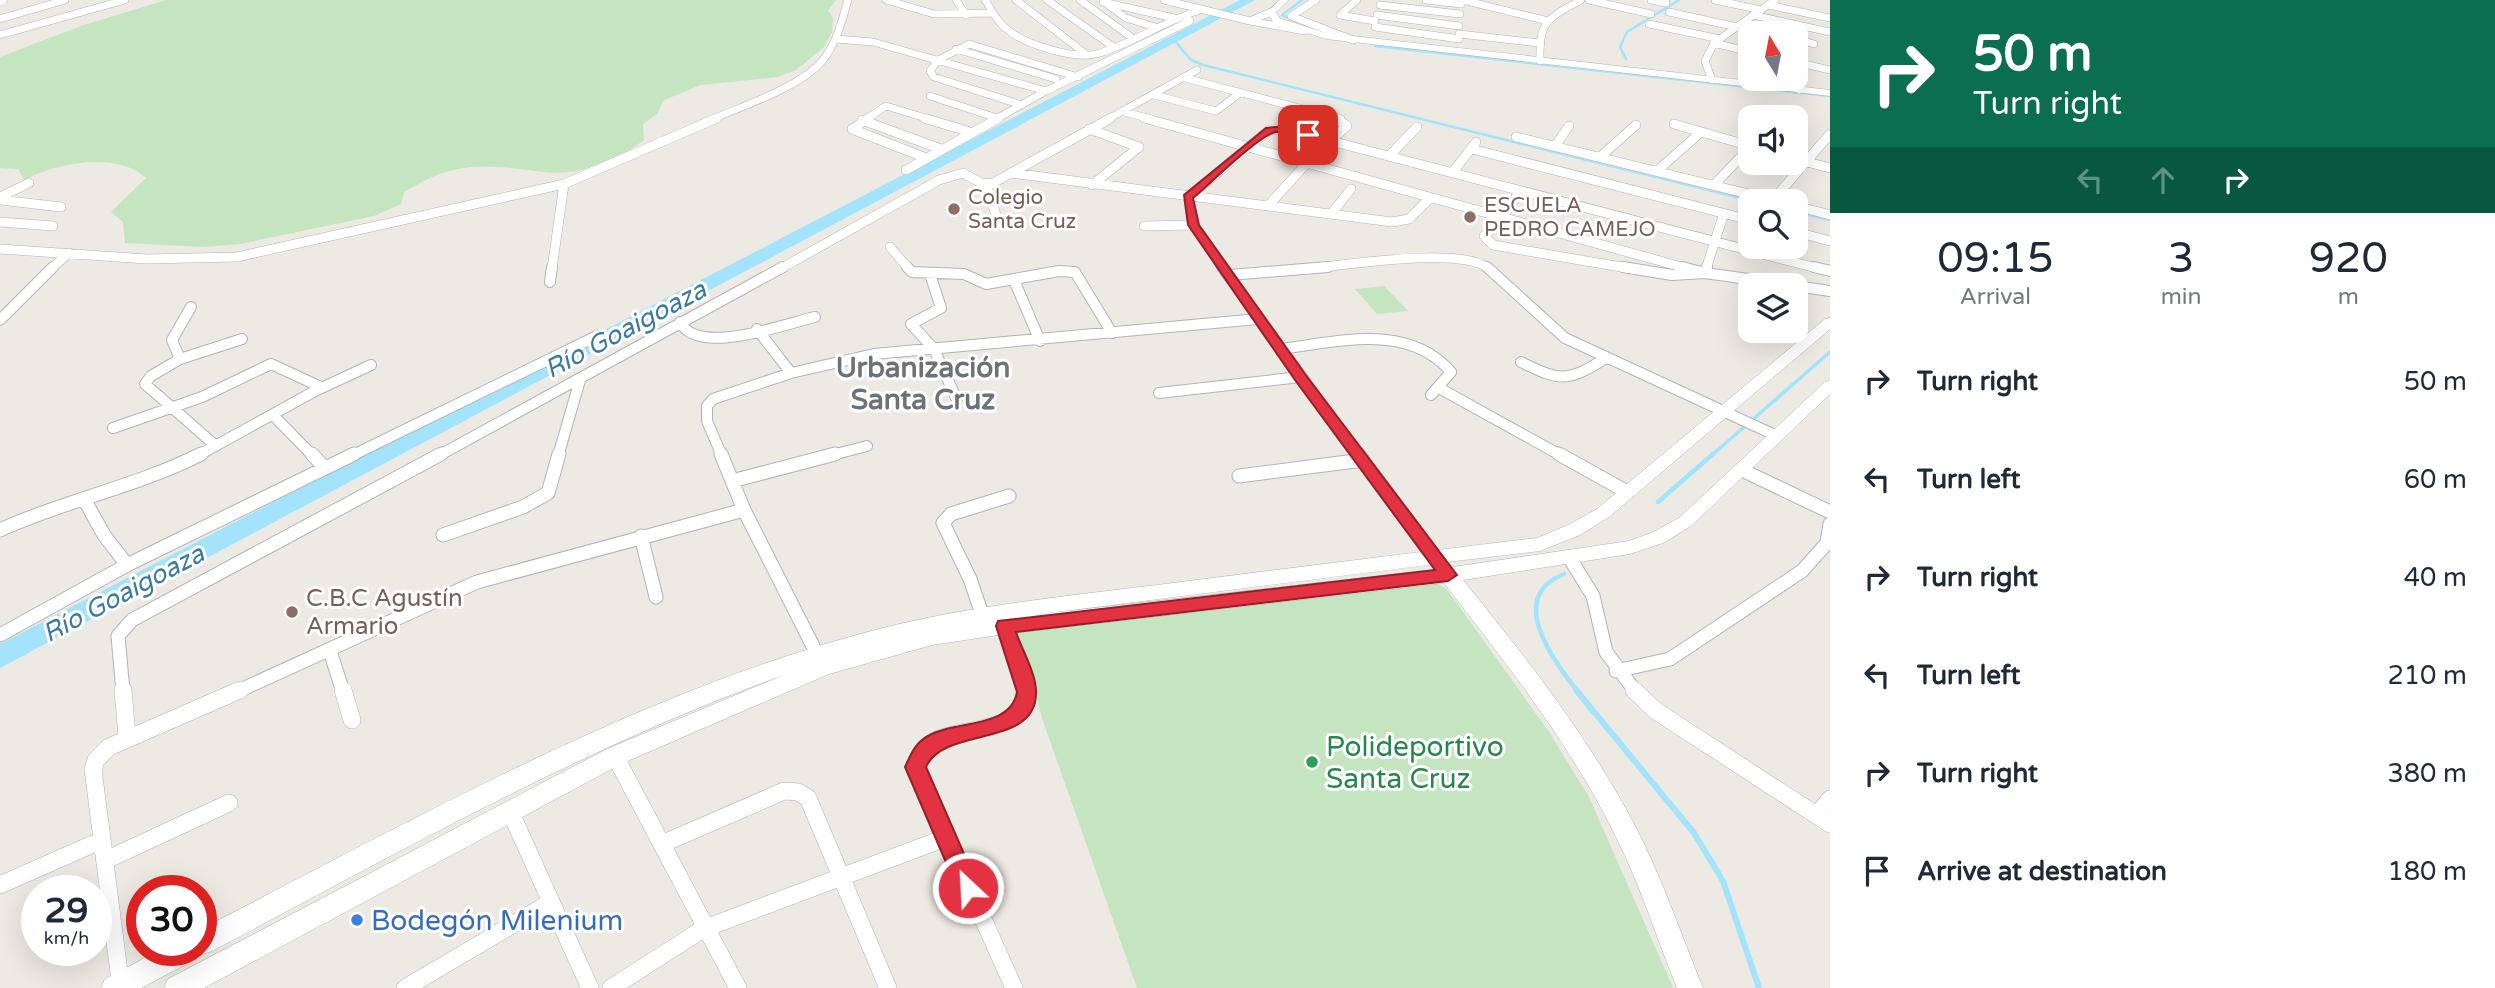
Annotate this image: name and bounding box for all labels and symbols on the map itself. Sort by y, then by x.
north arrow [1738,21,1808,91]
pin [1278,105,1338,165]
place label: Colegio Santa Cruz [968,185,1076,234]
place label: ESCUELA PEDRO CAMEJO [1484,193,1656,242]
marker: Colegio Santa Cruz [946,201,962,217]
marker: ESCUELA PEDRO CAMEJO [1462,209,1478,225]
water label: Río Goaigoaza [539,273,713,385]
district label: Urbanización Santa Cruz [836,351,1010,417]
water label: Río Goaigoaza [37,537,211,649]
place label: C.B.C Agustín Armario [306,584,463,641]
marker: C.B.C Agustín Armario [284,604,300,620]
place label: Polideportivo Santa Cruz [1326,730,1504,796]
marker: Polideportivo Santa Cruz [1304,754,1320,770]
position arrow [931,851,1005,925]
speed limit sign: 30 [126,875,217,966]
place label: Bodegón Milenium [371,904,623,938]
marker: Bodegón Milenium [349,912,365,928]

